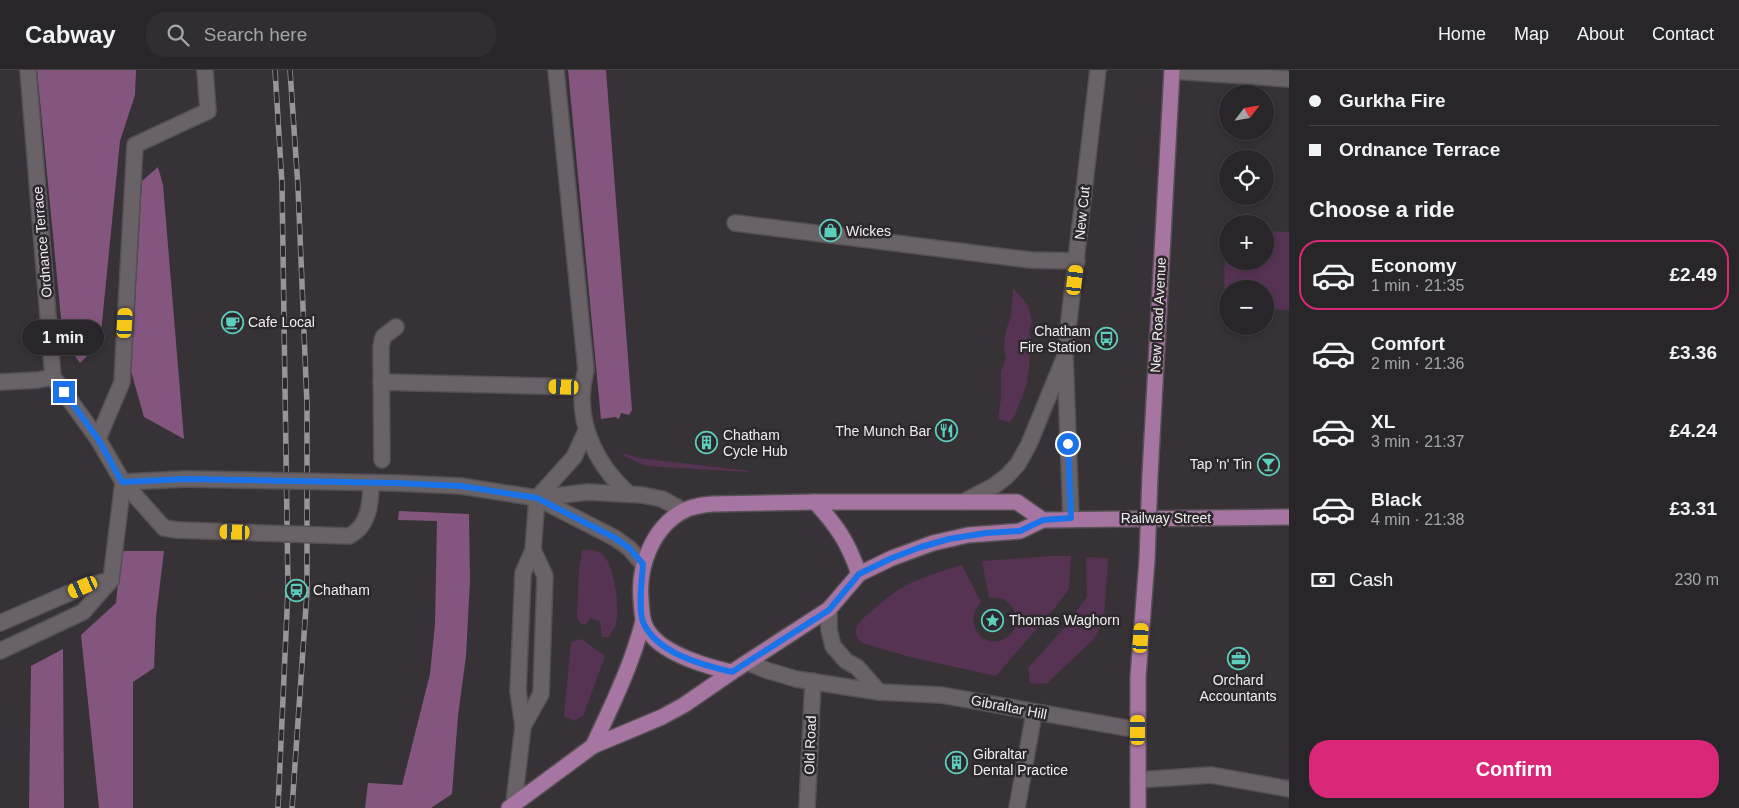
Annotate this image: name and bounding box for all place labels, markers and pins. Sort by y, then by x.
shop icon: Wickes [818,219,842,243]
place label: Wickes [846,223,891,239]
cafe icon: Cafe Local [220,310,244,334]
place label: Cafe Local [248,314,315,330]
place label: Chatham Fire Station [1019,323,1091,355]
bus stop icon: Chatham Fire Station [1095,327,1119,351]
restaurant icon: The Munch Bar [935,419,959,443]
place label: The Munch Bar [835,423,931,439]
place label: Chatham Cycle Hub [723,427,788,459]
building icon: Chatham Cycle Hub [695,431,719,455]
bar icon: Tap 'n' Tin [1256,452,1280,476]
place label: Tap 'n' Tin [1190,456,1252,472]
station icon: Chatham [285,578,309,602]
place label: Chatham [313,582,370,598]
place icon: Thomas Waghorn [981,608,1005,632]
place label: Thomas Waghorn [1009,612,1120,628]
office icon: Orchard Accountants [1226,646,1250,670]
place label: Orchard Accountants [1199,672,1277,704]
place label: Gibraltar Dental Practice [973,746,1068,778]
building icon: Gibraltar Dental Practice [945,750,969,774]

